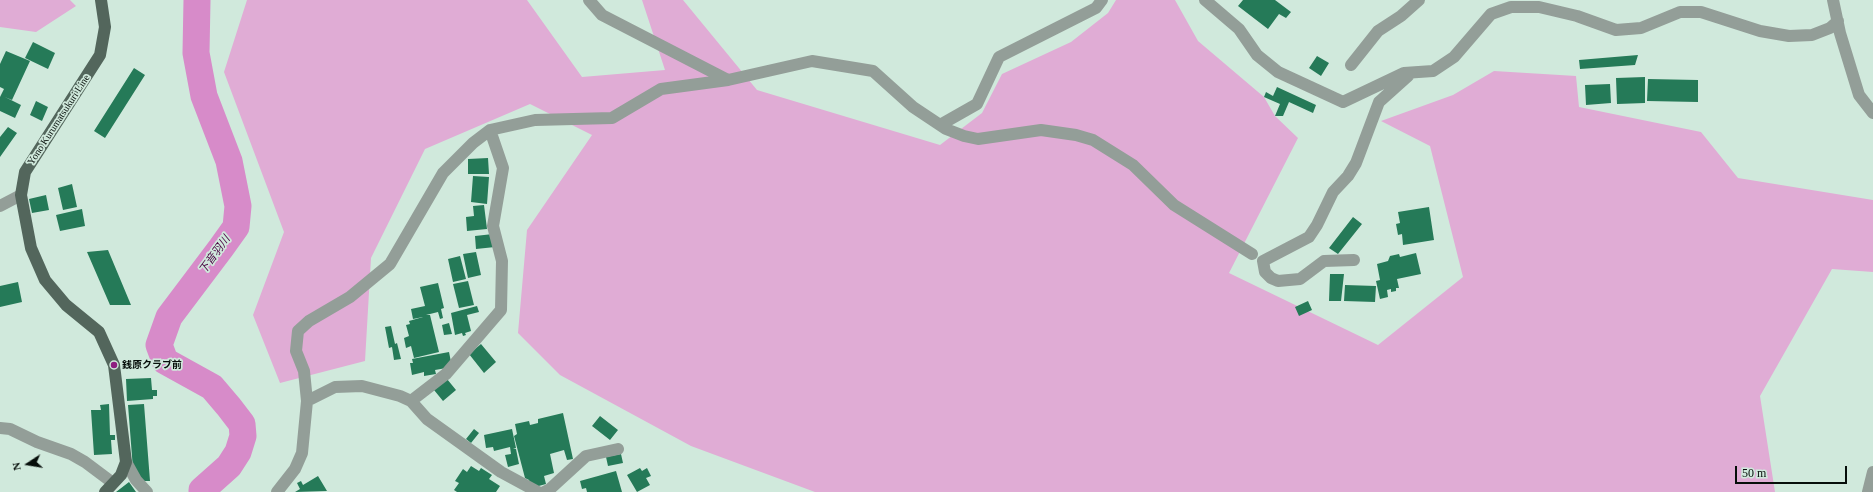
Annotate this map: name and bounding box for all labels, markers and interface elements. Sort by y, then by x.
street label: Yono Kurumatsukuri Line [25,73,93,167]
water label: 下音羽川 [197,233,233,277]
place label: 銭原クラブ前 [122,359,182,371]
marker: 銭原クラブ前 [109,360,119,370]
north arrow [8,444,48,484]
scale bar [1737,458,1849,484]
text: N [10,461,23,472]
text: 50 m [1742,466,1766,480]

